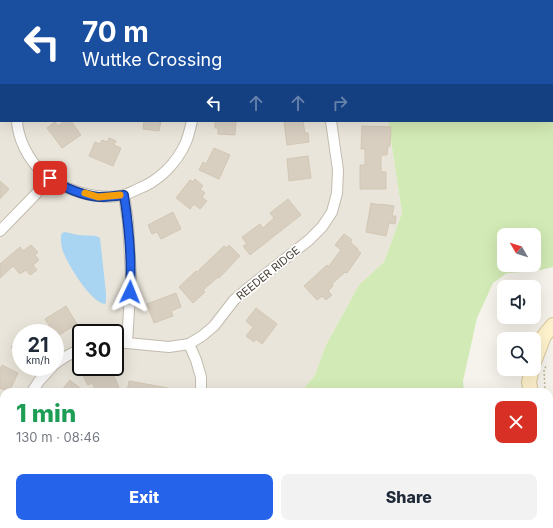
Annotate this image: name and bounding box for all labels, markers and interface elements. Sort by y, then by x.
text: 70 m [82,15,149,49]
icon: left [16,16,68,68]
text: Wuttke Crossing [82,49,222,70]
icon: left [203,92,225,114]
icon: ahead [245,92,267,114]
icon: ahead [287,92,309,114]
icon: right [329,92,351,114]
pin [33,161,67,195]
icon: arrive [39,167,61,189]
north arrow [497,228,541,272]
map controls [497,228,541,376]
street label: REEDER RIDGE [233,243,303,303]
position arrow [109,271,151,313]
button: sound [497,280,541,324]
speed limit sign: 30 [72,324,124,376]
button: search [497,332,541,376]
text: 21 [27,333,49,357]
text: km/h [26,354,50,366]
text: 1 min [16,399,76,428]
button: close [495,401,537,443]
text: 130 m · 08:46 [16,429,100,445]
button: Exit [16,474,273,520]
button: Share [281,474,537,520]

